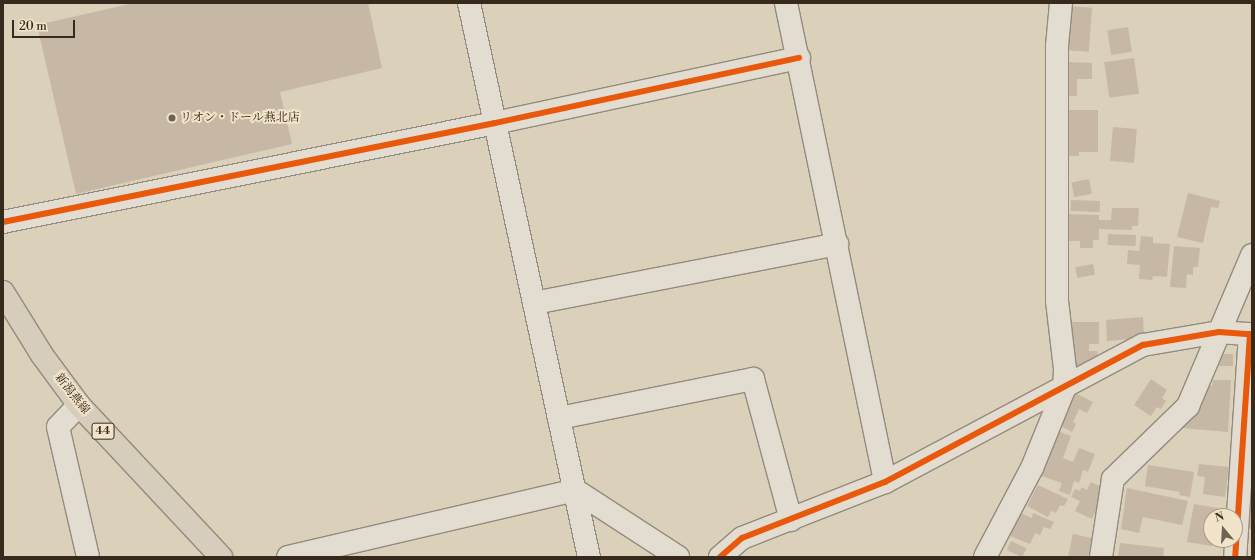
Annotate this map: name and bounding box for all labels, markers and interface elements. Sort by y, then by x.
scale bar [14,12,77,38]
text: 20 m [19,19,47,34]
place label: リオン・ドール燕北店 [180,111,300,125]
marker: リオン・ドール燕北店 [167,113,177,123]
street label: 新潟燕線 [52,371,92,417]
road number: 44 [91,422,115,440]
north arrow [1203,508,1243,548]
text: N [1213,510,1226,526]

